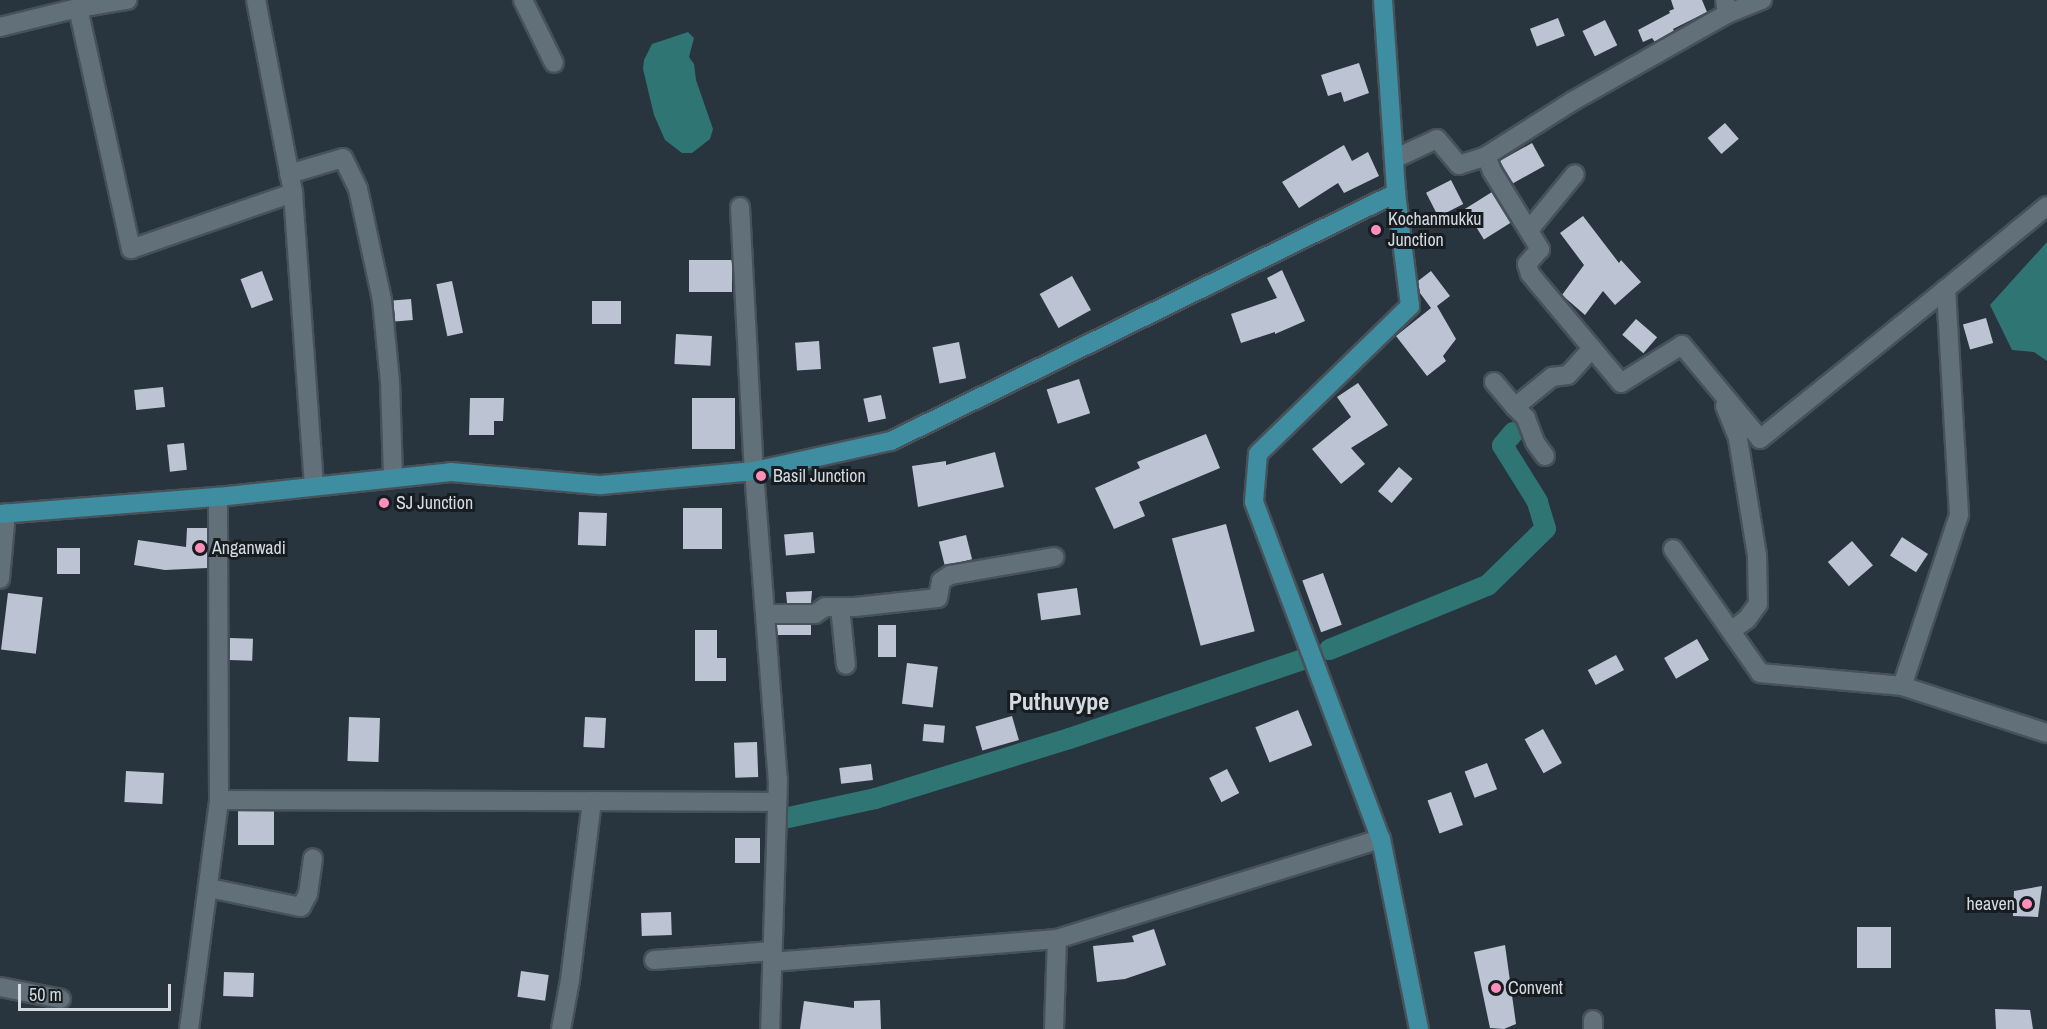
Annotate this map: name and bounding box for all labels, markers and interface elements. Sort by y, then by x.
place label: Kochanmukku Junction [1388,209,1482,252]
marker: Kochanmukku Junction [1369,223,1383,237]
place label: Basil Junction [773,465,866,487]
marker: Basil Junction [754,469,768,483]
place label: SJ Junction [396,492,473,514]
marker: SJ Junction [377,496,391,510]
place label: Anganwadi [212,537,286,559]
marker: Anganwadi [193,541,207,555]
district label: Puthuvype [1009,688,1109,716]
place label: heaven [1967,893,2015,915]
marker: heaven [2020,897,2034,911]
scale bar [21,972,174,1010]
place label: Convent [1508,977,1563,999]
marker: Convent [1489,981,1503,995]
text: 50 m [29,982,62,1007]

